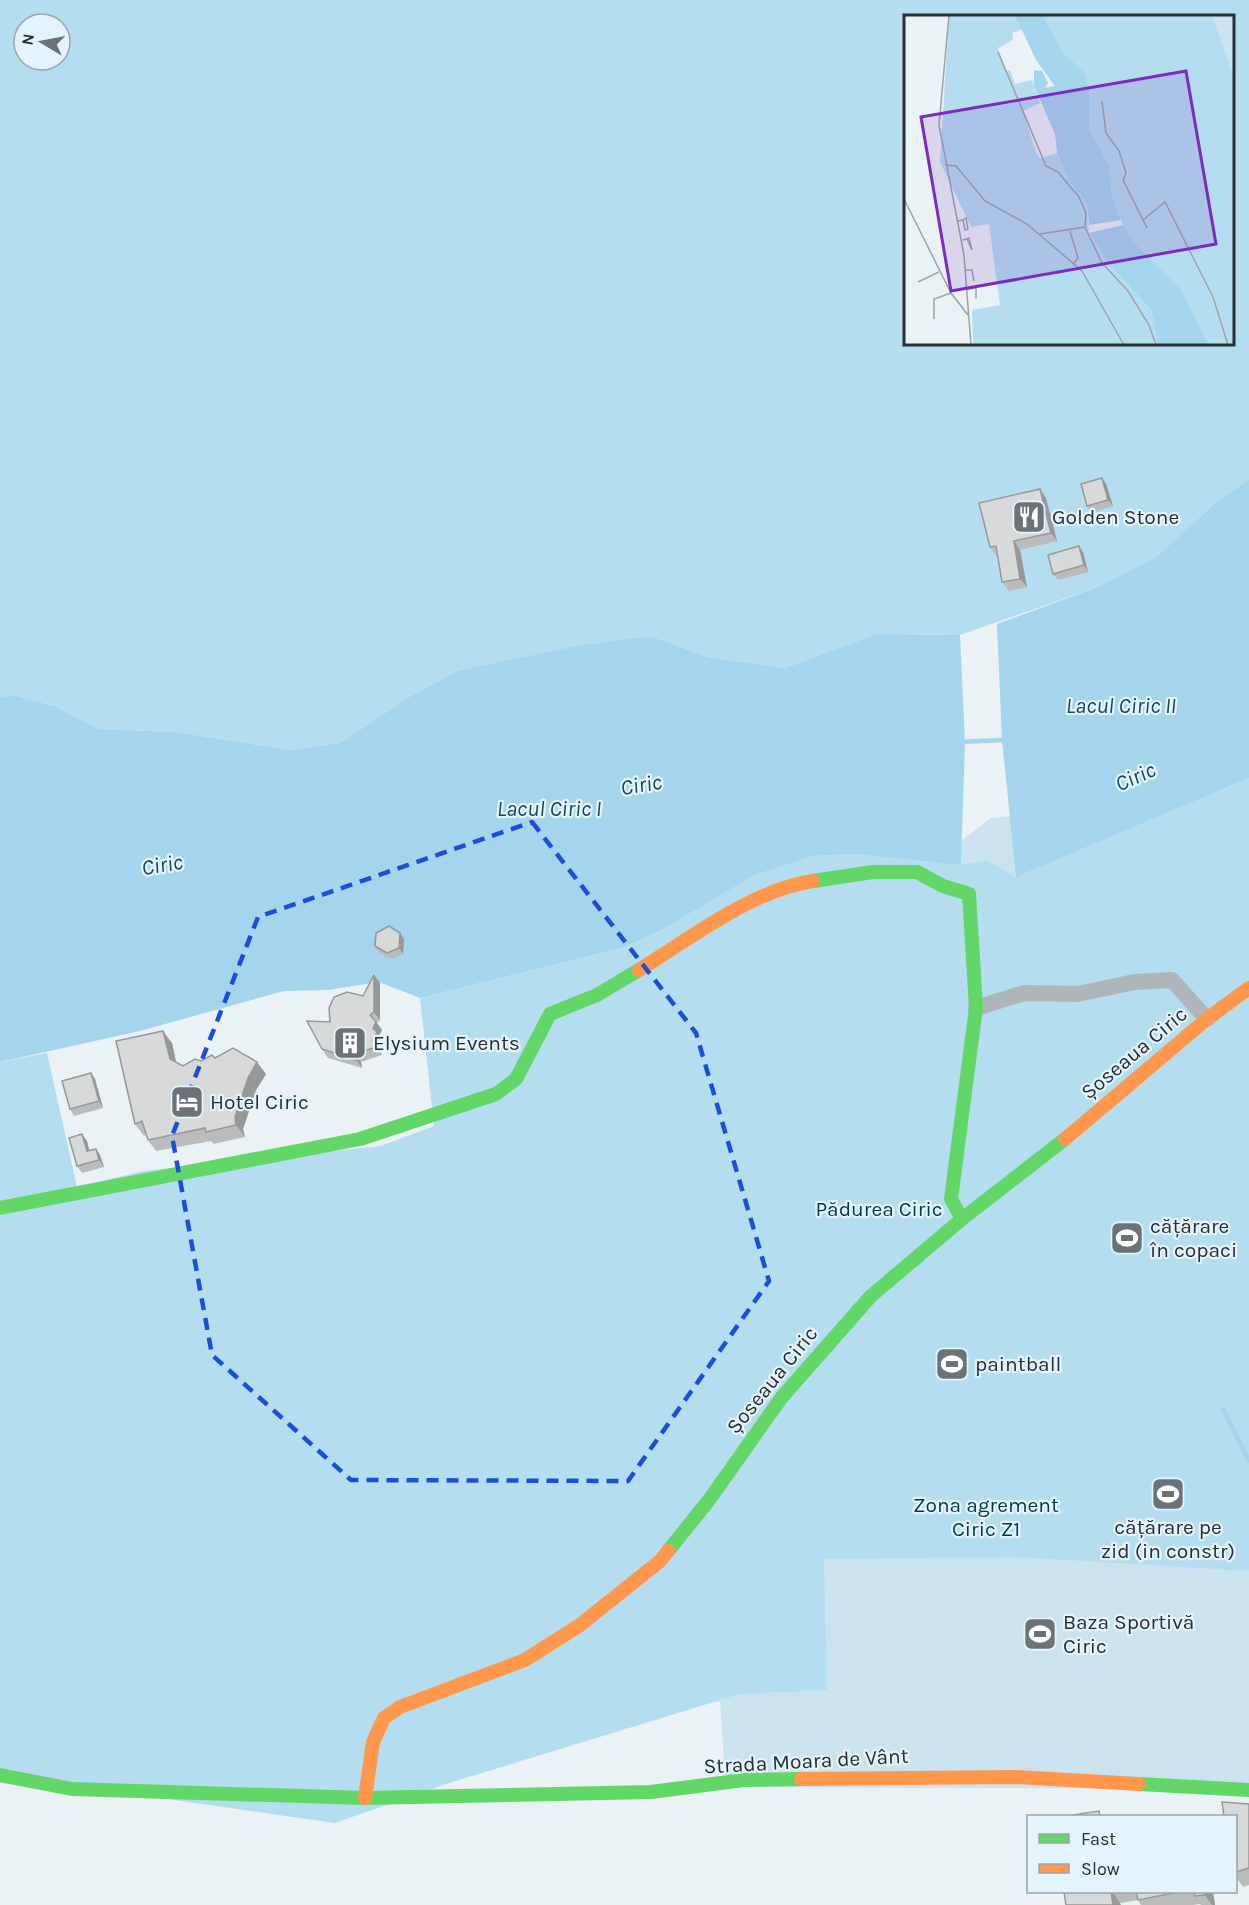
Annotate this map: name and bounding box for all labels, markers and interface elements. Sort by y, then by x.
north arrow [12,12,72,72]
inset map [904,15,1234,345]
text: N [17,32,38,47]
restaurant icon: Golden Stone [1011,499,1047,535]
place label: Golden Stone [1052,505,1179,529]
water label: Lacul Ciric II [1066,693,1176,719]
water label: Ciric [1111,757,1160,797]
water label: Ciric [619,769,664,801]
water label: Lacul Ciric I [497,796,601,822]
water label: Ciric [140,849,185,881]
street label: Șoseaua Ciric [1076,1002,1192,1104]
building icon: Elysium Events [332,1025,368,1061]
place label: Elysium Events [373,1031,520,1055]
hotel icon: Hotel Ciric [169,1084,205,1120]
place label: Hotel Ciric [210,1090,309,1114]
park label: Pădurea Ciric [815,1197,943,1221]
place label: cățărare în copaci [1149,1214,1237,1262]
sports icon: cățărare în copaci [1109,1220,1145,1256]
street label: Șoseaua Ciric [722,1322,822,1438]
sports icon: paintball [934,1346,970,1382]
place label: paintball [975,1352,1061,1376]
sports icon: cățărare pe zid (in constr) [1150,1476,1186,1512]
park label: Zona agrement Ciric Z1 [913,1493,1059,1541]
place label: cățărare pe zid (in constr) [1101,1515,1235,1563]
place label: Baza Sportivă Ciric [1063,1610,1194,1658]
sports icon: Baza Sportivă Ciric [1022,1616,1058,1652]
street label: Strada Moara de Vânt [703,1744,909,1778]
legend [1027,1815,1237,1893]
text: Fast [1081,1828,1116,1850]
text: Slow [1081,1858,1120,1880]

